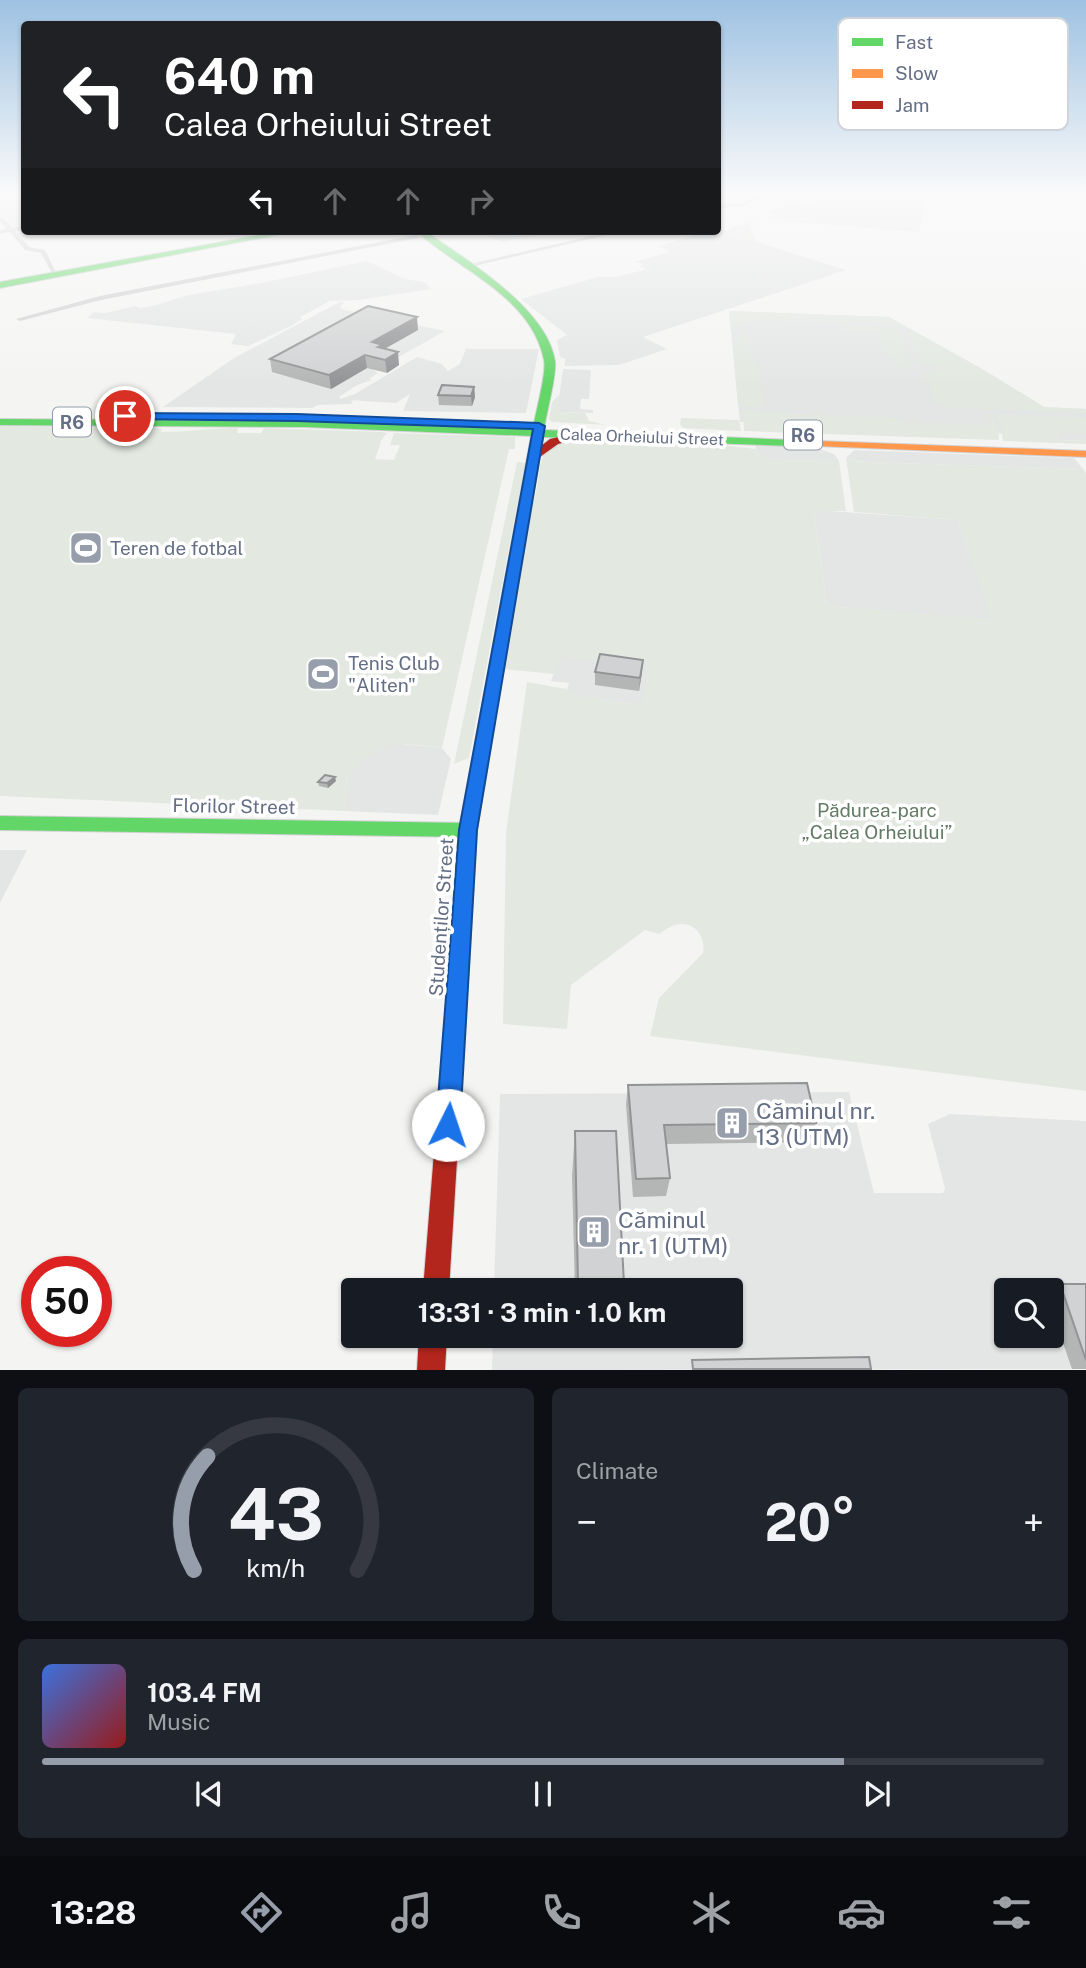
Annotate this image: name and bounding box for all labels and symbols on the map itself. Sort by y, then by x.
legend [838,18,1068,130]
text: Fast [895,31,933,53]
text: Slow [895,62,939,84]
text: Jam [895,94,929,116]
pin [95,386,155,446]
road number: R6 [53,408,91,436]
road number: R6 [784,421,822,450]
street label: Calea Orheiului Street [560,425,724,449]
sports icon: Teren de fotbal [67,529,105,567]
place label: Teren de fotbal [110,537,243,559]
place label: Tenis Club "Aliten" [348,652,440,696]
sports icon: Tenis Club "Aliten" [304,655,342,693]
street label: Florilor Street [172,794,296,818]
park label: Pădurea-parc „Calea Orheiului” [802,799,952,843]
street label: Studenților Street [424,837,458,997]
position arrow [411,1088,485,1162]
place label: Căminul nr. 13 (UTM) [756,1097,875,1150]
building icon: Căminul nr. 13 (UTM) [713,1104,751,1142]
place label: Căminul nr. 1 (UTM) [618,1206,728,1259]
building icon: Căminul nr. 1 (UTM) [575,1213,613,1251]
speed limit sign: 50 [21,1256,112,1347]

